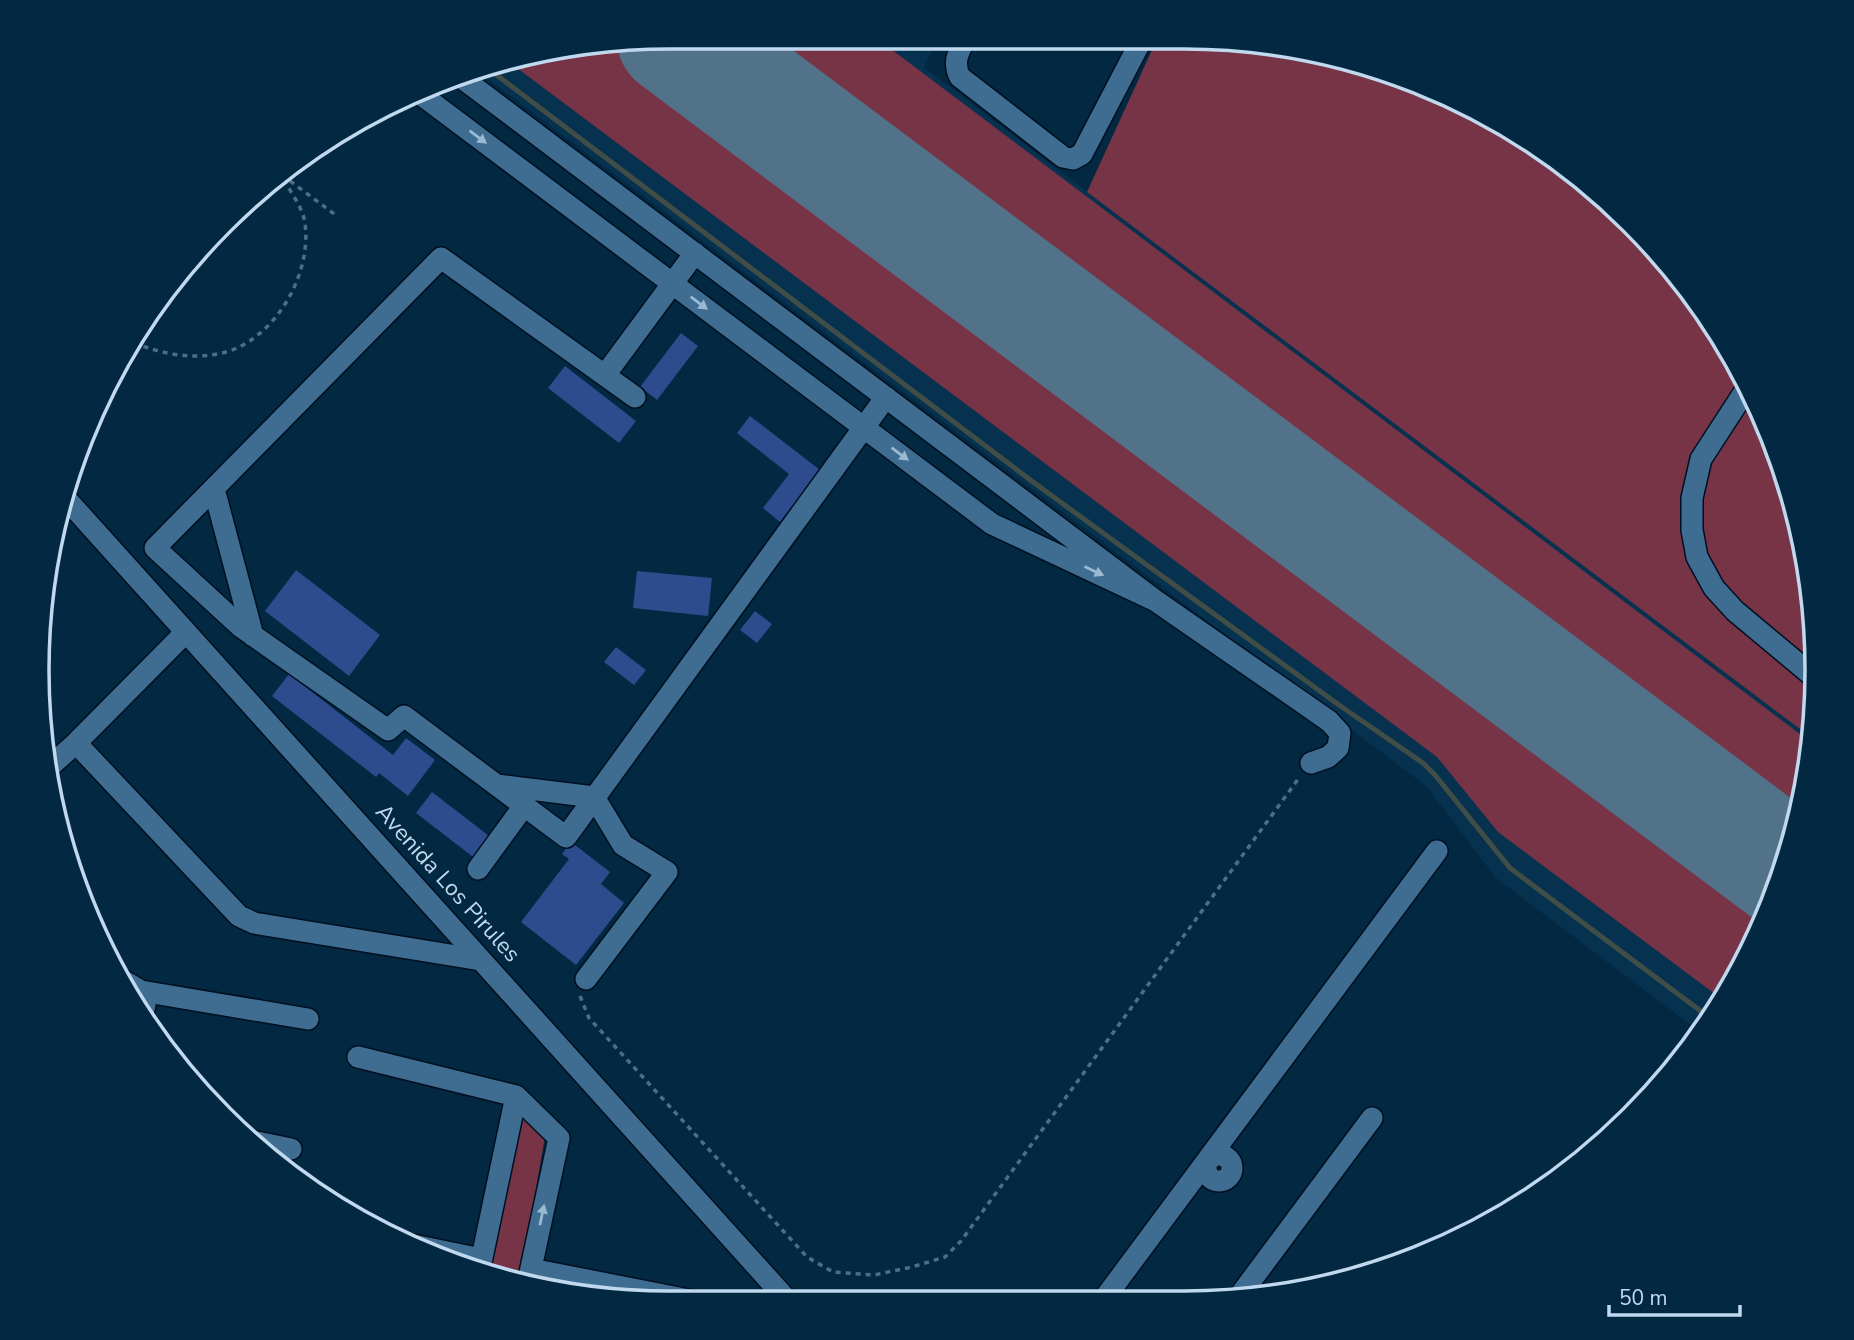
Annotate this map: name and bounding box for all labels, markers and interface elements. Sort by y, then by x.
one-way arrow [469,129,487,143]
one-way arrow [690,296,708,310]
one-way arrow [891,447,909,461]
one-way arrow [1084,566,1104,577]
street label: Avenida Los Pirules [369,797,527,969]
one-way arrow [537,1204,548,1226]
scale bar [1609,1274,1740,1318]
text: 50 m [1619,1284,1668,1312]

